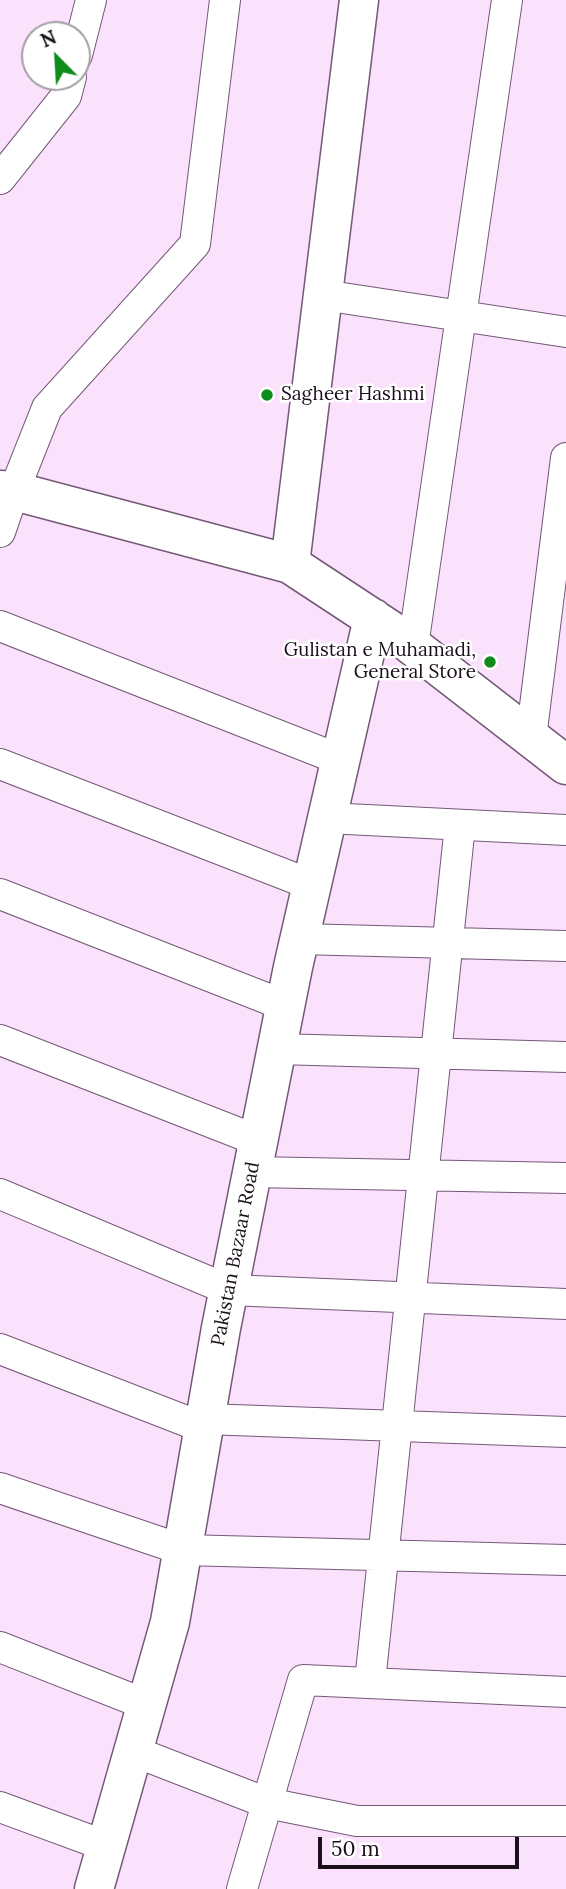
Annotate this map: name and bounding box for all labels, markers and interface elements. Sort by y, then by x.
north arrow [21,21,91,91]
text: N [37,25,60,53]
place label: Sagheer Hashmi [281,384,425,406]
marker: Sagheer Hashmi [259,387,275,403]
place label: Gulistan e Muhamadi, General Store [284,640,476,684]
marker: Gulistan e Muhamadi, General Store [482,654,498,670]
street label: Pakistan Bazaar Road [207,1160,265,1348]
scale bar [321,1822,522,1866]
text: 50 m [331,1835,380,1862]

